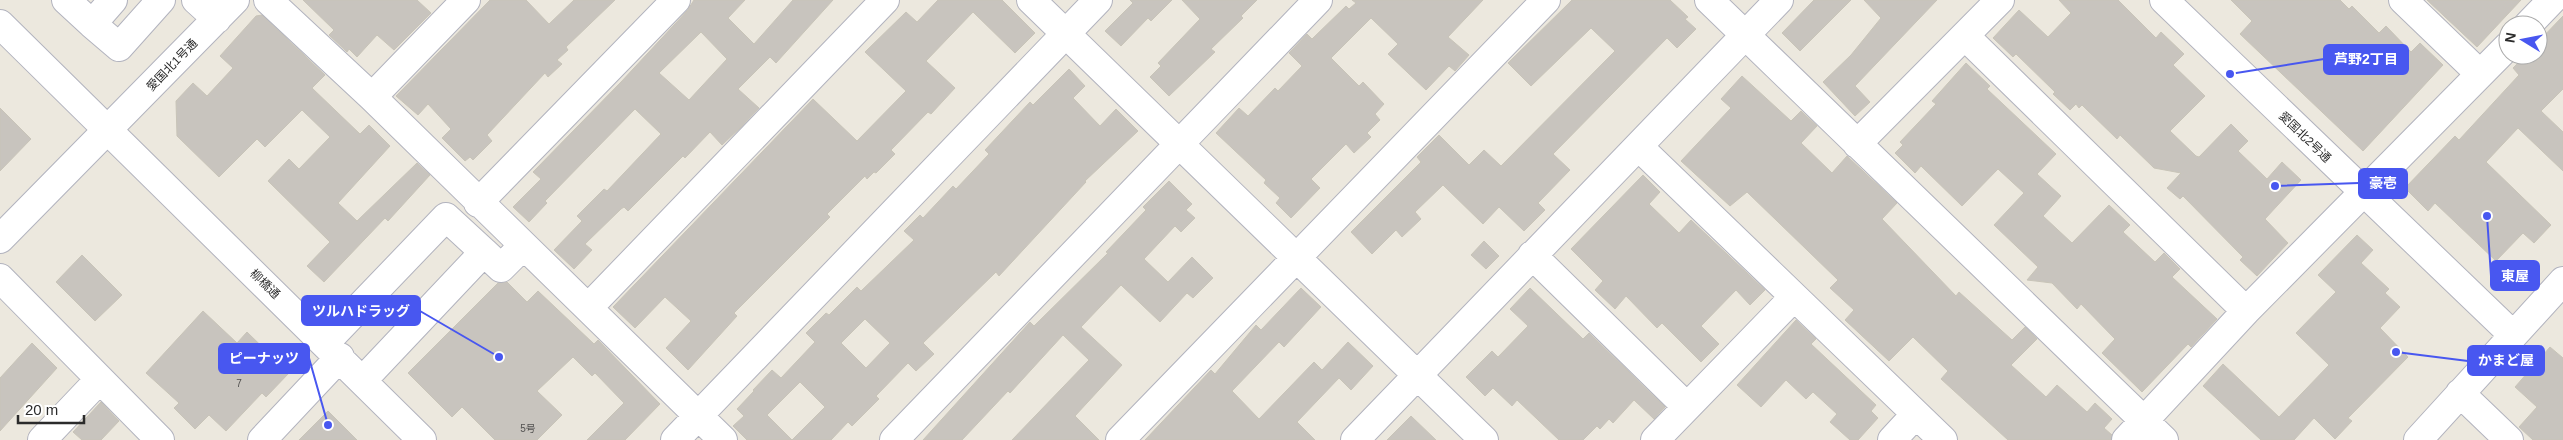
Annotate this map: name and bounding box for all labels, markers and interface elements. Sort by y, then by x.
north arrow [2498,15,2548,65]
text: N [2501,31,2519,44]
street label: 愛国北1号通 [144,36,200,94]
callout: 芦野2丁目 [2324,45,2408,74]
text: 芦野2丁目 [2334,51,2398,67]
street label: 愛国北2号通 [2276,109,2334,165]
callout: 豪壱 [2359,169,2407,198]
text: 豪壱 [2369,175,2397,191]
callout: 東屋 [2491,261,2539,290]
street label: 柳橋通 [247,266,283,302]
text: 東屋 [2501,268,2529,284]
callout: ツルハドラッグ [302,296,420,325]
text: ツルハドラッグ [312,303,410,319]
callout: ピーナッツ [219,344,309,373]
callout: かまど屋 [2468,346,2544,375]
text: ピーナッツ [229,350,299,366]
text: かまど屋 [2478,352,2534,368]
house number: 7 [236,378,242,389]
scale bar [18,392,84,424]
text: 20 m [25,401,58,418]
house number: 5号 [520,423,536,434]

